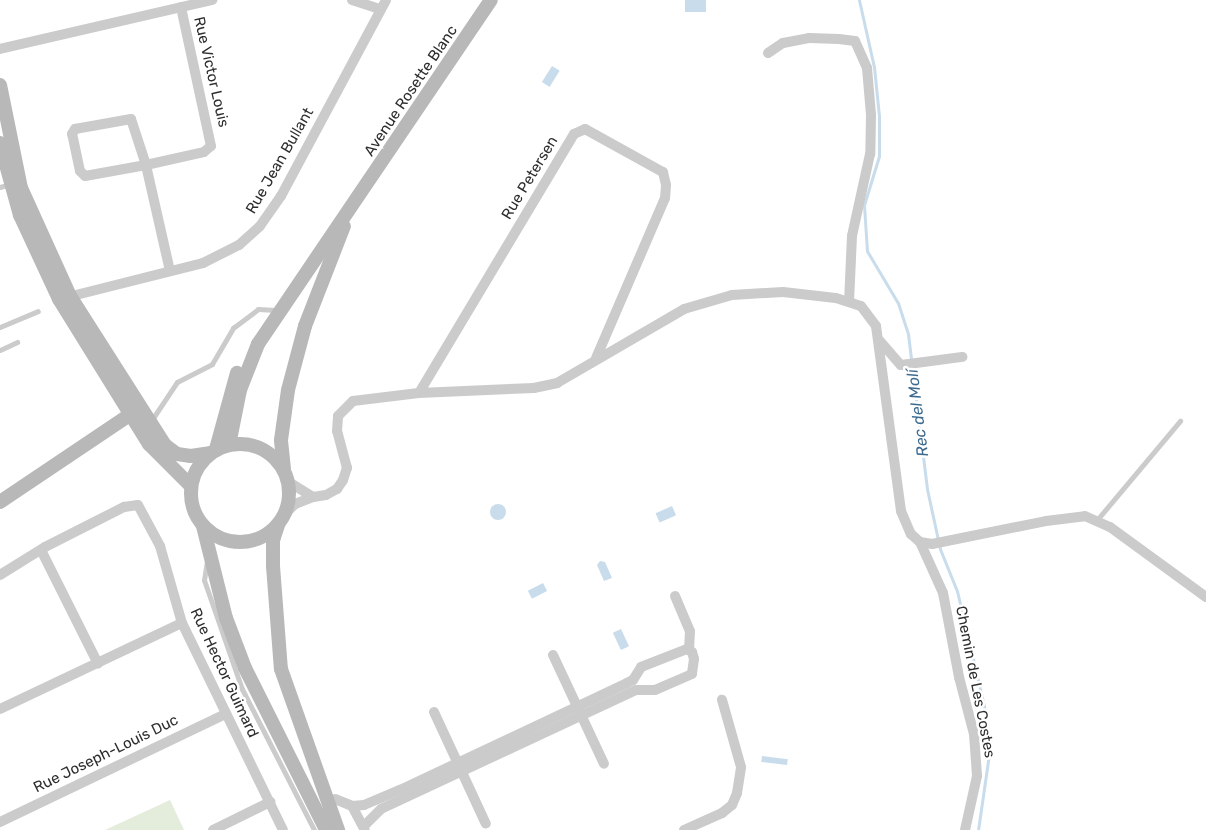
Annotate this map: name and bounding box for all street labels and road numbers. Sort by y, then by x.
street label: Rue Victor Louis [189,15,233,129]
street label: Avenue Rosette Blanc [361,22,461,160]
street label: Rue Jean Bullant [242,105,318,217]
street label: Rue Petersen [498,133,562,223]
street label: Chemin de Les Costes [951,604,999,760]
street label: Rue Hector Guimard [186,605,262,741]
street label: Rue Joseph-Louis Duc [31,711,181,797]

